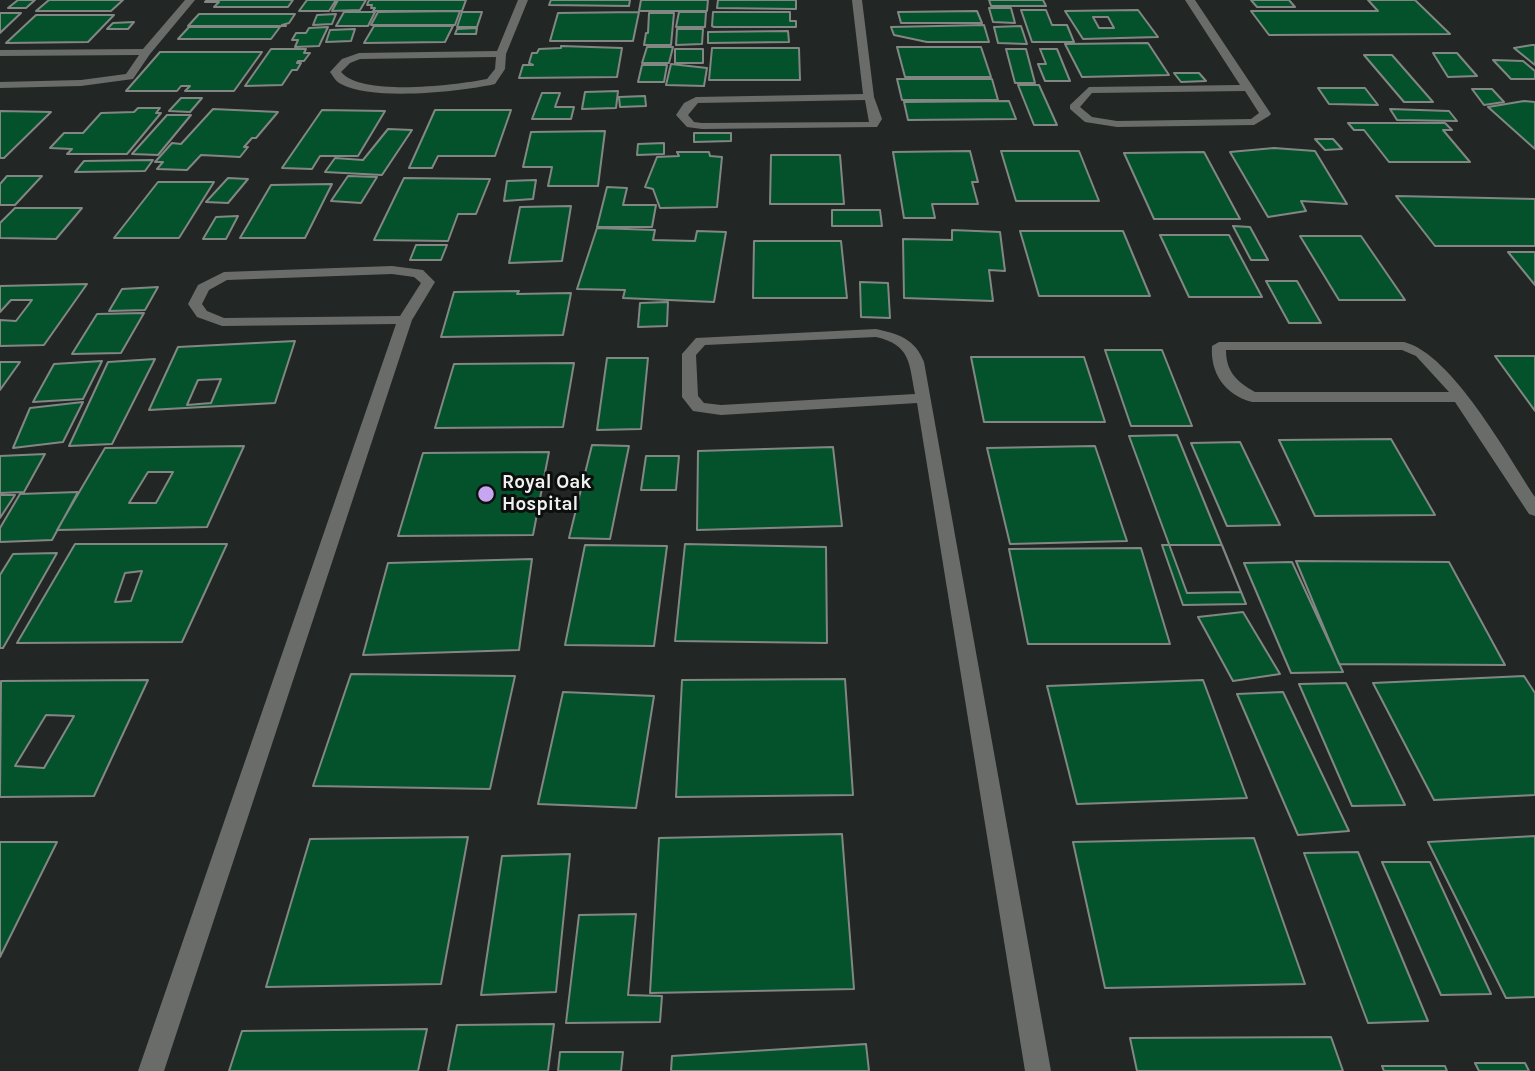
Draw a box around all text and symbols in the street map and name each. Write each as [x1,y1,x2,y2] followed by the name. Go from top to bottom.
[502,472,592,516] place label: Royal Oak Hospital
[476,484,496,504] marker: Royal Oak Hospital

